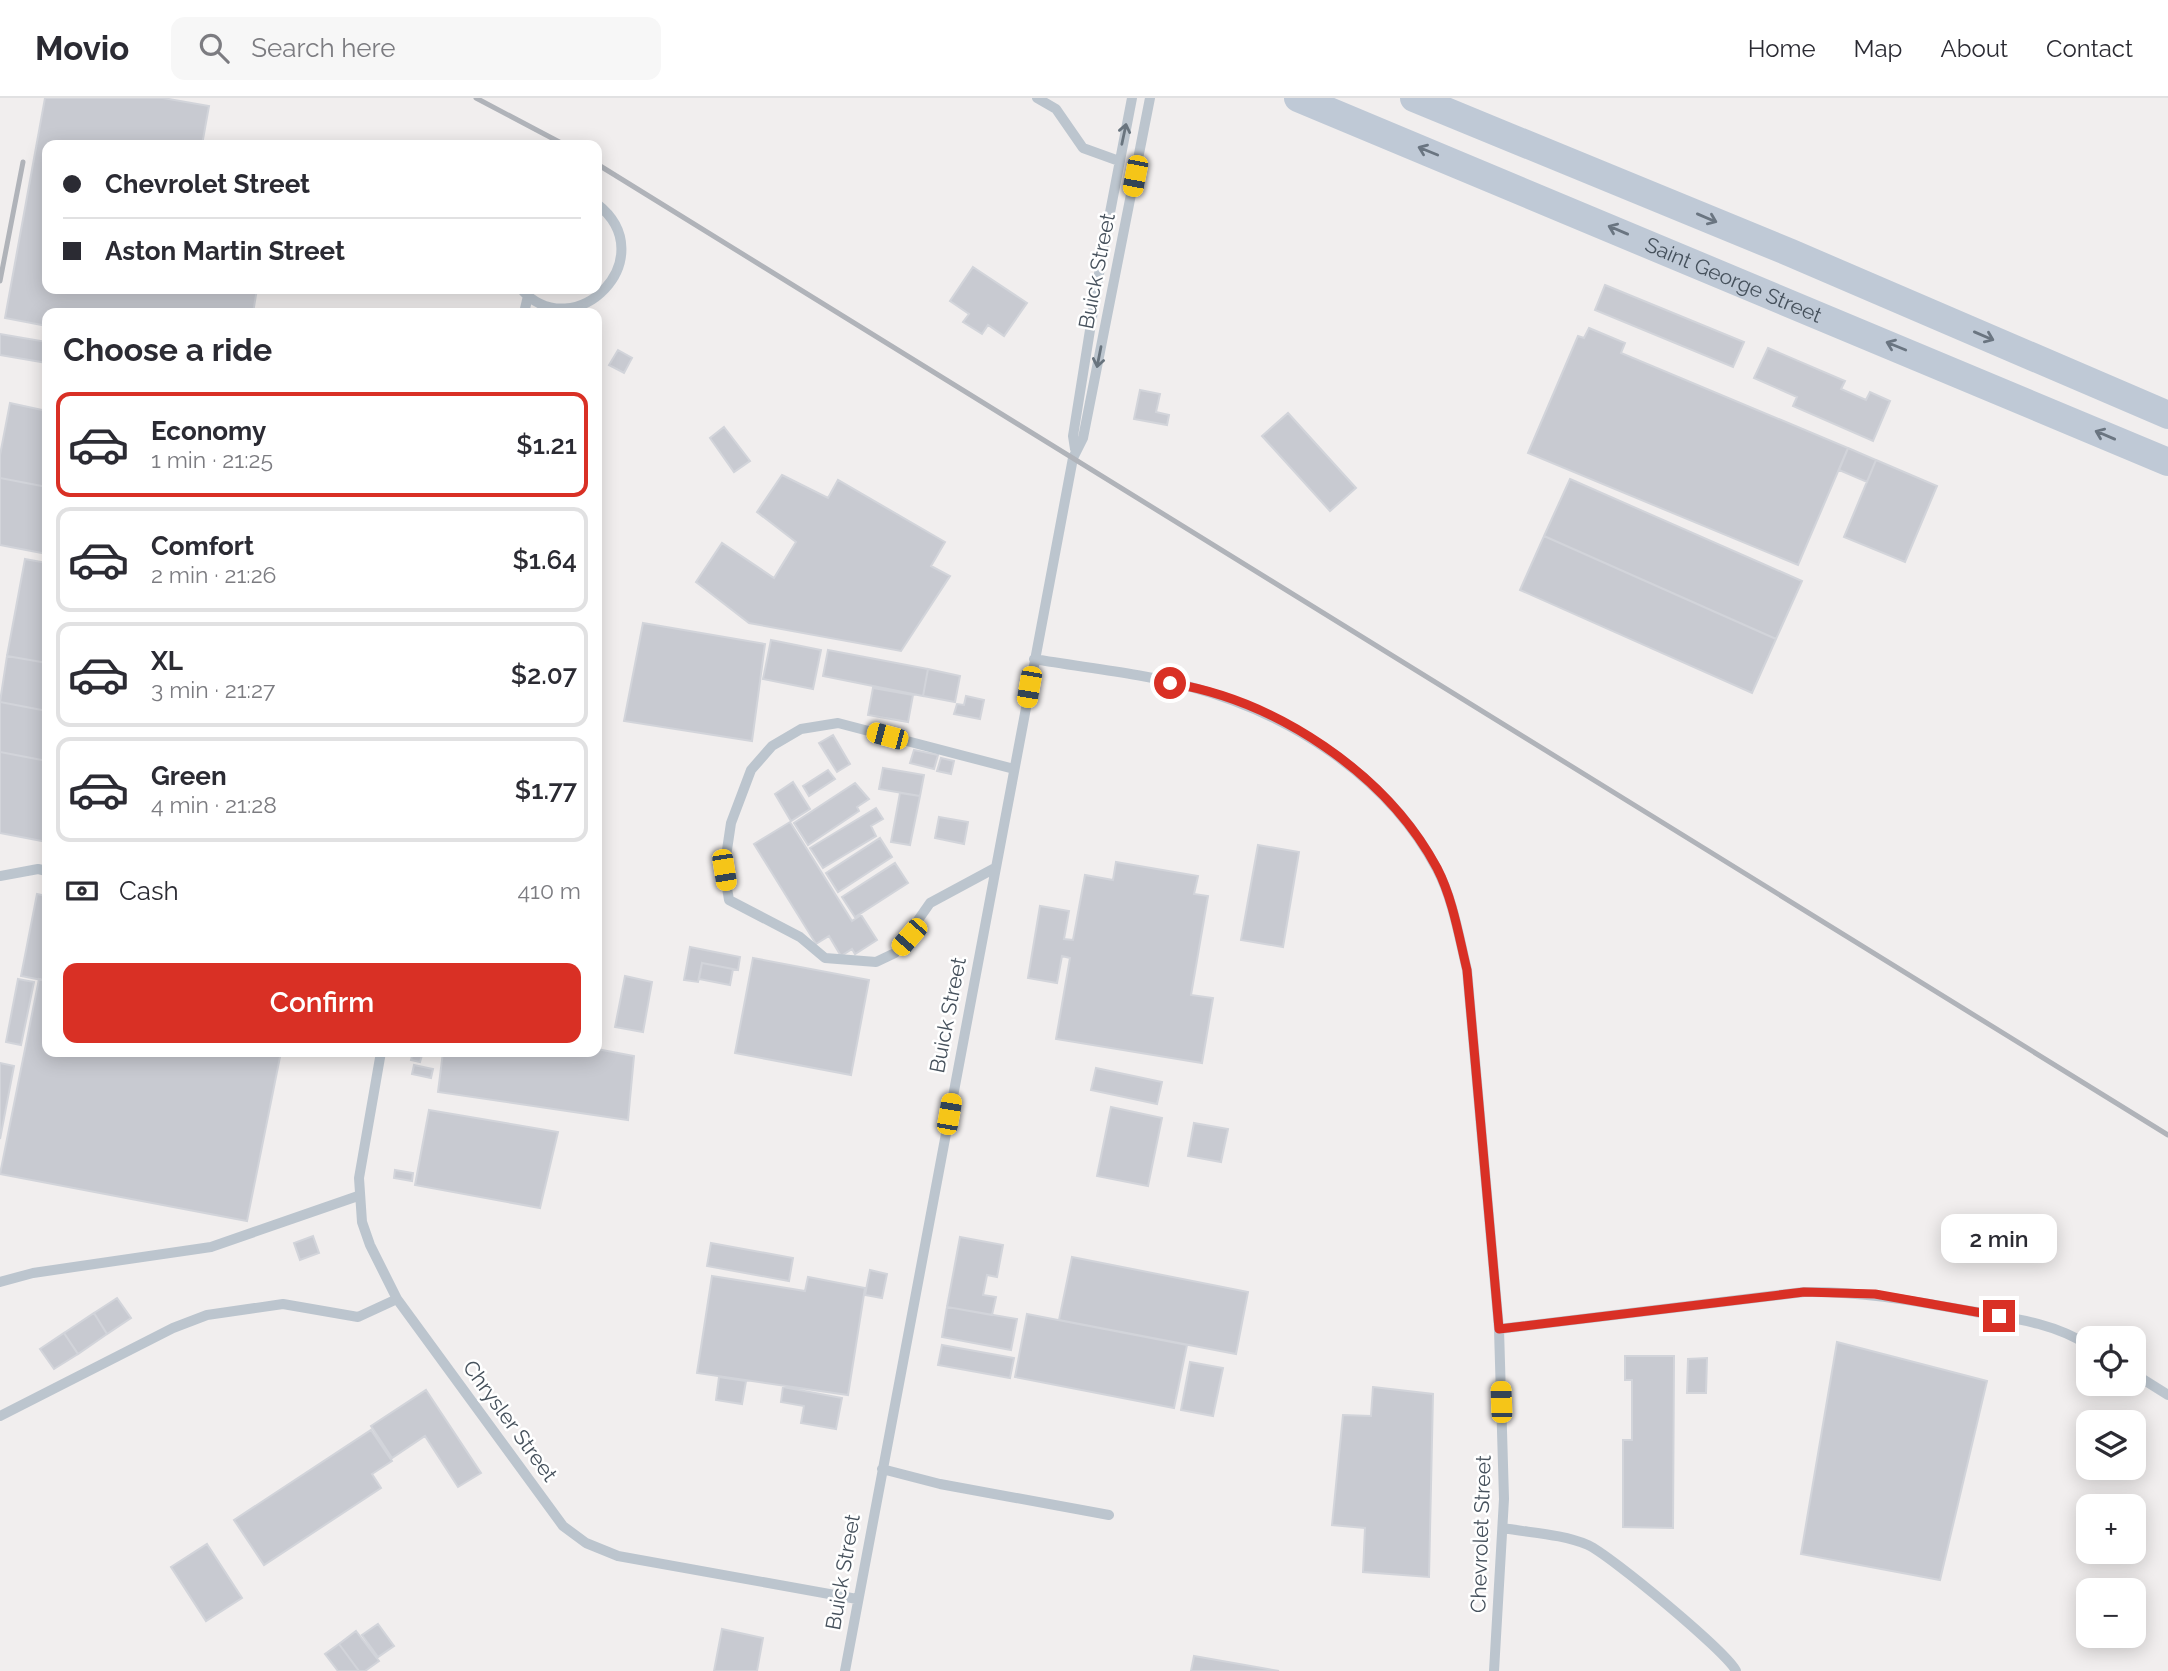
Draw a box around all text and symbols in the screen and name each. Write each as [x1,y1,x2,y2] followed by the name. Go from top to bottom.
[171,17,661,80] search box
[35,29,129,68] text: Movio
[195,29,233,67] icon: search
[251,33,396,63] text: Search here
[1748,34,1816,63] text: Home
[1854,34,1902,63] text: Map
[1940,34,2008,63] text: About
[2046,34,2133,63] text: Contact
[1118,123,1132,146] one-way arrow
[1418,143,1439,156] one-way arrow
[1121,153,1150,199] car
[105,169,310,199] text: Chevrolet Street
[1073,211,1120,331] street label: Buick Street
[1696,212,1718,225] one-way arrow
[1608,223,1629,236] one-way arrow
[1642,232,1826,328] street label: Saint George Street
[105,236,345,266] text: Aston Martin Street
[1973,330,1994,343] one-way arrow
[63,331,272,368] text: Choose a ride
[1885,339,1907,352] one-way arrow
[1092,345,1106,368] one-way arrow
[67,413,130,476] icon: car
[151,416,266,446] text: Economy
[2095,428,2116,441] one-way arrow
[516,430,577,460] text: $1.21
[151,446,273,473] text: 1 min · 21:25
[67,528,130,591] icon: car
[151,531,254,561] text: Comfort
[512,545,577,575] text: $1.64
[151,561,277,588] text: 2 min · 21:26
[67,643,130,706] icon: car
[151,646,183,676] text: XL
[511,660,577,690] text: $2.07
[1016,664,1043,710] car
[1154,667,1186,699] route start
[151,676,275,703] text: 3 min · 21:27
[864,720,911,752] car
[67,758,130,821] icon: car
[151,761,227,791] text: Green
[515,775,577,805] text: $1.77
[151,791,277,818] text: 4 min · 21:28
[711,848,738,892] car
[63,872,101,910] icon: cash
[119,876,179,906] text: Cash
[518,877,581,904] text: 410 m
[888,914,931,960] car
[924,955,971,1075] street label: Buick Street
[63,963,581,1043] button: Confirm
[936,1091,963,1137] car
[1941,1214,2057,1264] callout: 2 min
[1970,1225,2028,1252] text: 2 min
[1983,1300,2015,1332] route end
[2076,1326,2146,1648] map controls
[2076,1326,2146,1396] button: locate
[458,1355,563,1486] street label: Chrysler Street
[1490,1381,1513,1423] car
[2076,1410,2146,1480] button: layers
[1465,1455,1496,1613] street label: Chevrolet Street
[2076,1494,2146,1564] button: +
[820,1512,865,1632] street label: Buick Street
[2076,1578,2146,1648] button: −

